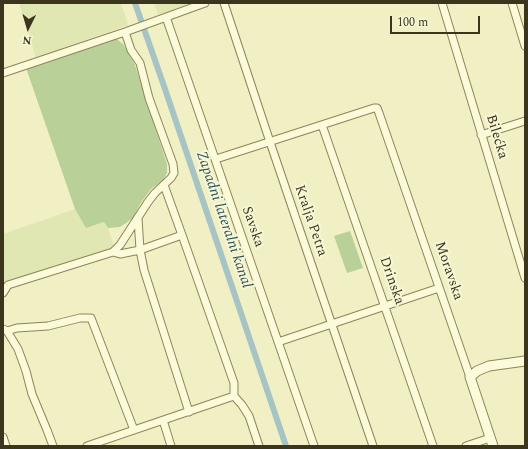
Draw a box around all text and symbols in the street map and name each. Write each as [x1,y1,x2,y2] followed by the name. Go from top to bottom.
[8,8,48,48] north arrow
[392,8,482,34] scale bar
[397,13,428,32] text: 100 m
[22,32,32,49] text: N
[481,113,511,161] street label: Bilećka
[191,149,255,291] water label: Zapadni lateralni kanal
[290,183,330,259] street label: Kralja Petra
[237,205,267,249] street label: Savska
[430,240,466,302] street label: Moravska
[375,255,407,307] street label: Drinska

